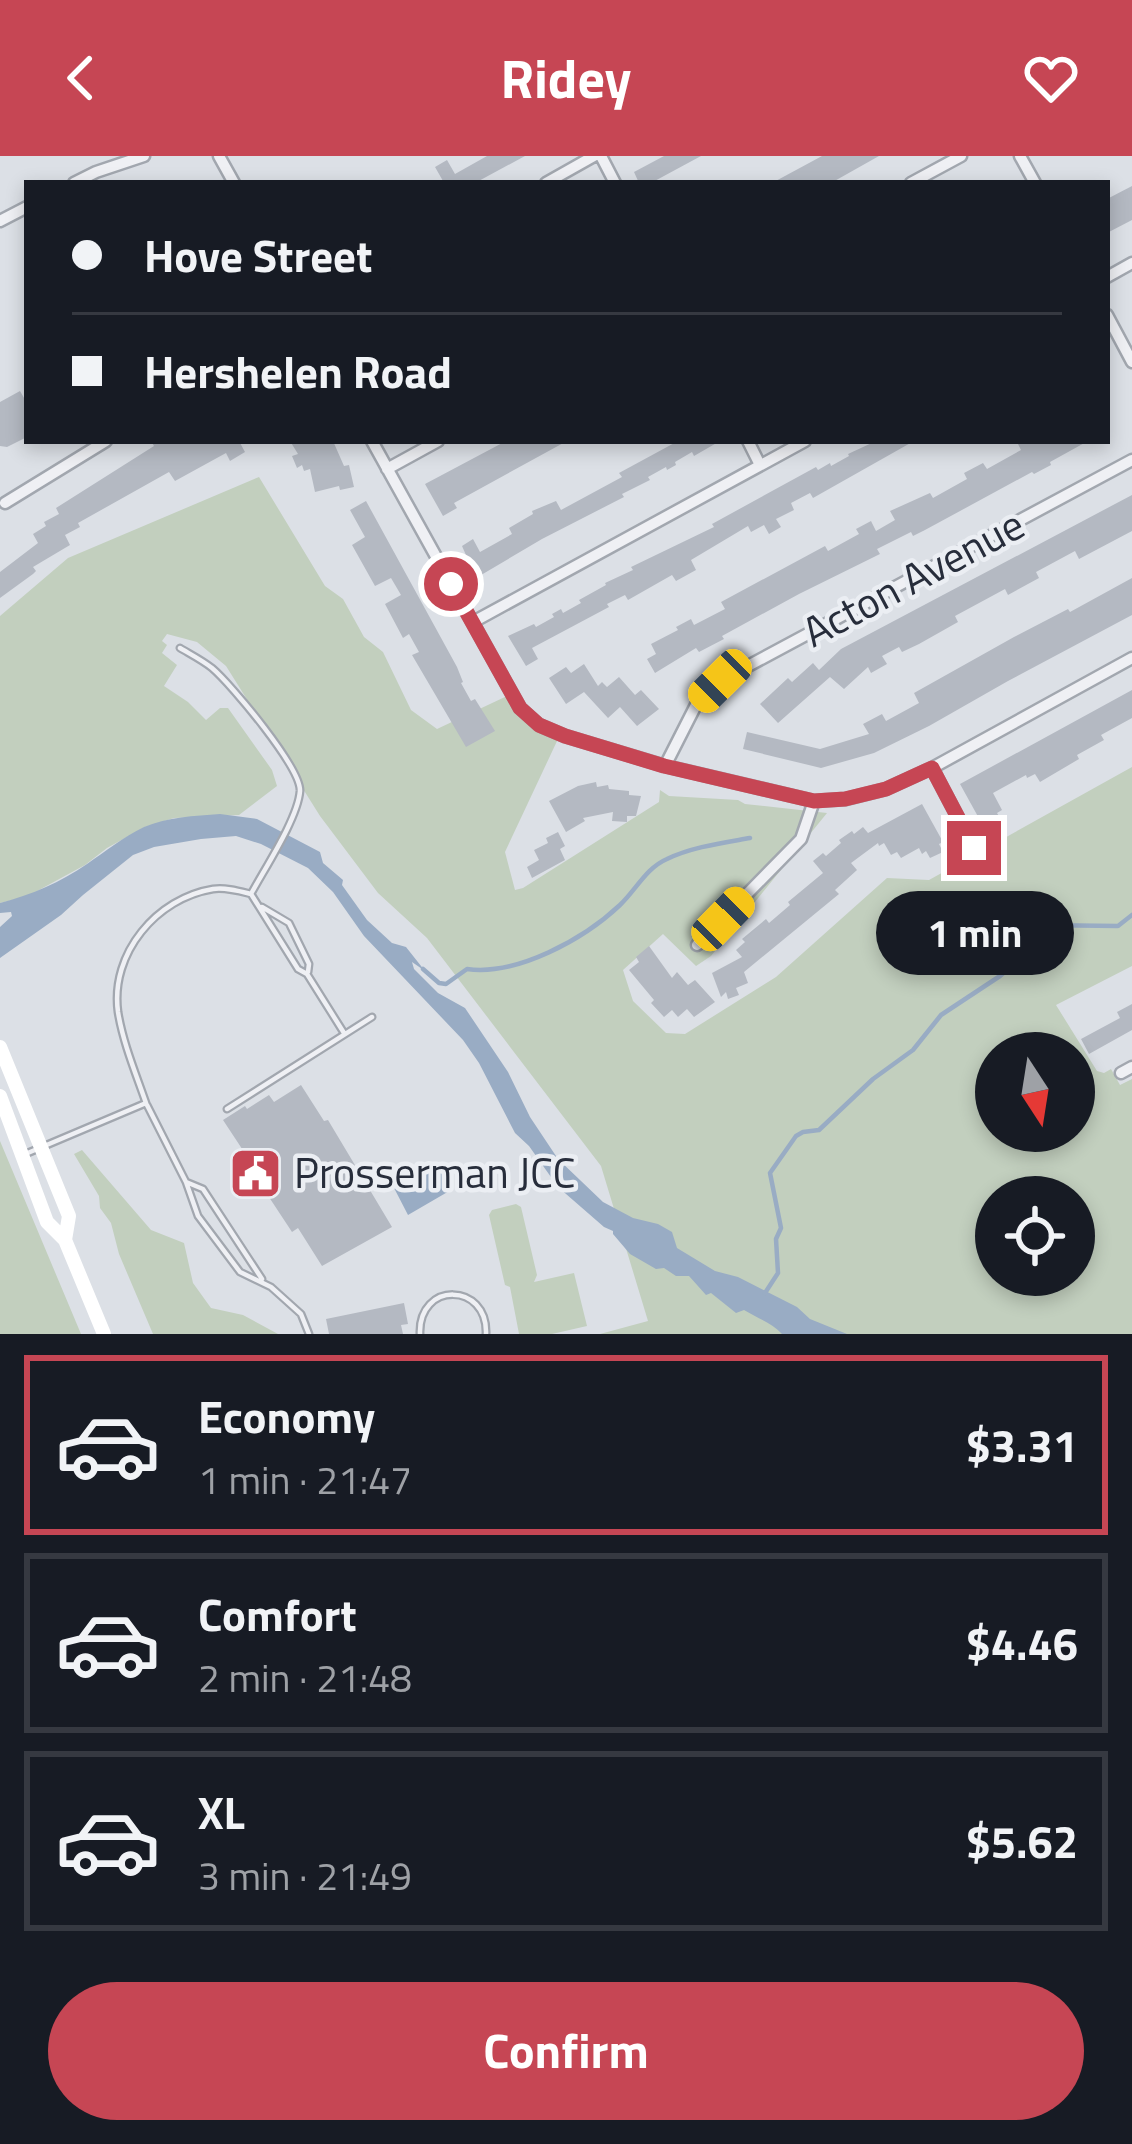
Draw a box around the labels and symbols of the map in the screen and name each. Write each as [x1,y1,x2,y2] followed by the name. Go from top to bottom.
[790,492,1035,662] street label: Acton Avenue
[424,557,478,611] route start
[682,643,758,719] car
[947,821,1001,875] route end
[685,881,761,957] car
[875,890,1073,974] callout: 1 min
[975,1032,1095,1152] north arrow
[294,1140,575,1204] place label: Prosserman JCC
[227,1145,283,1201] public building icon: Prosserman JCC

